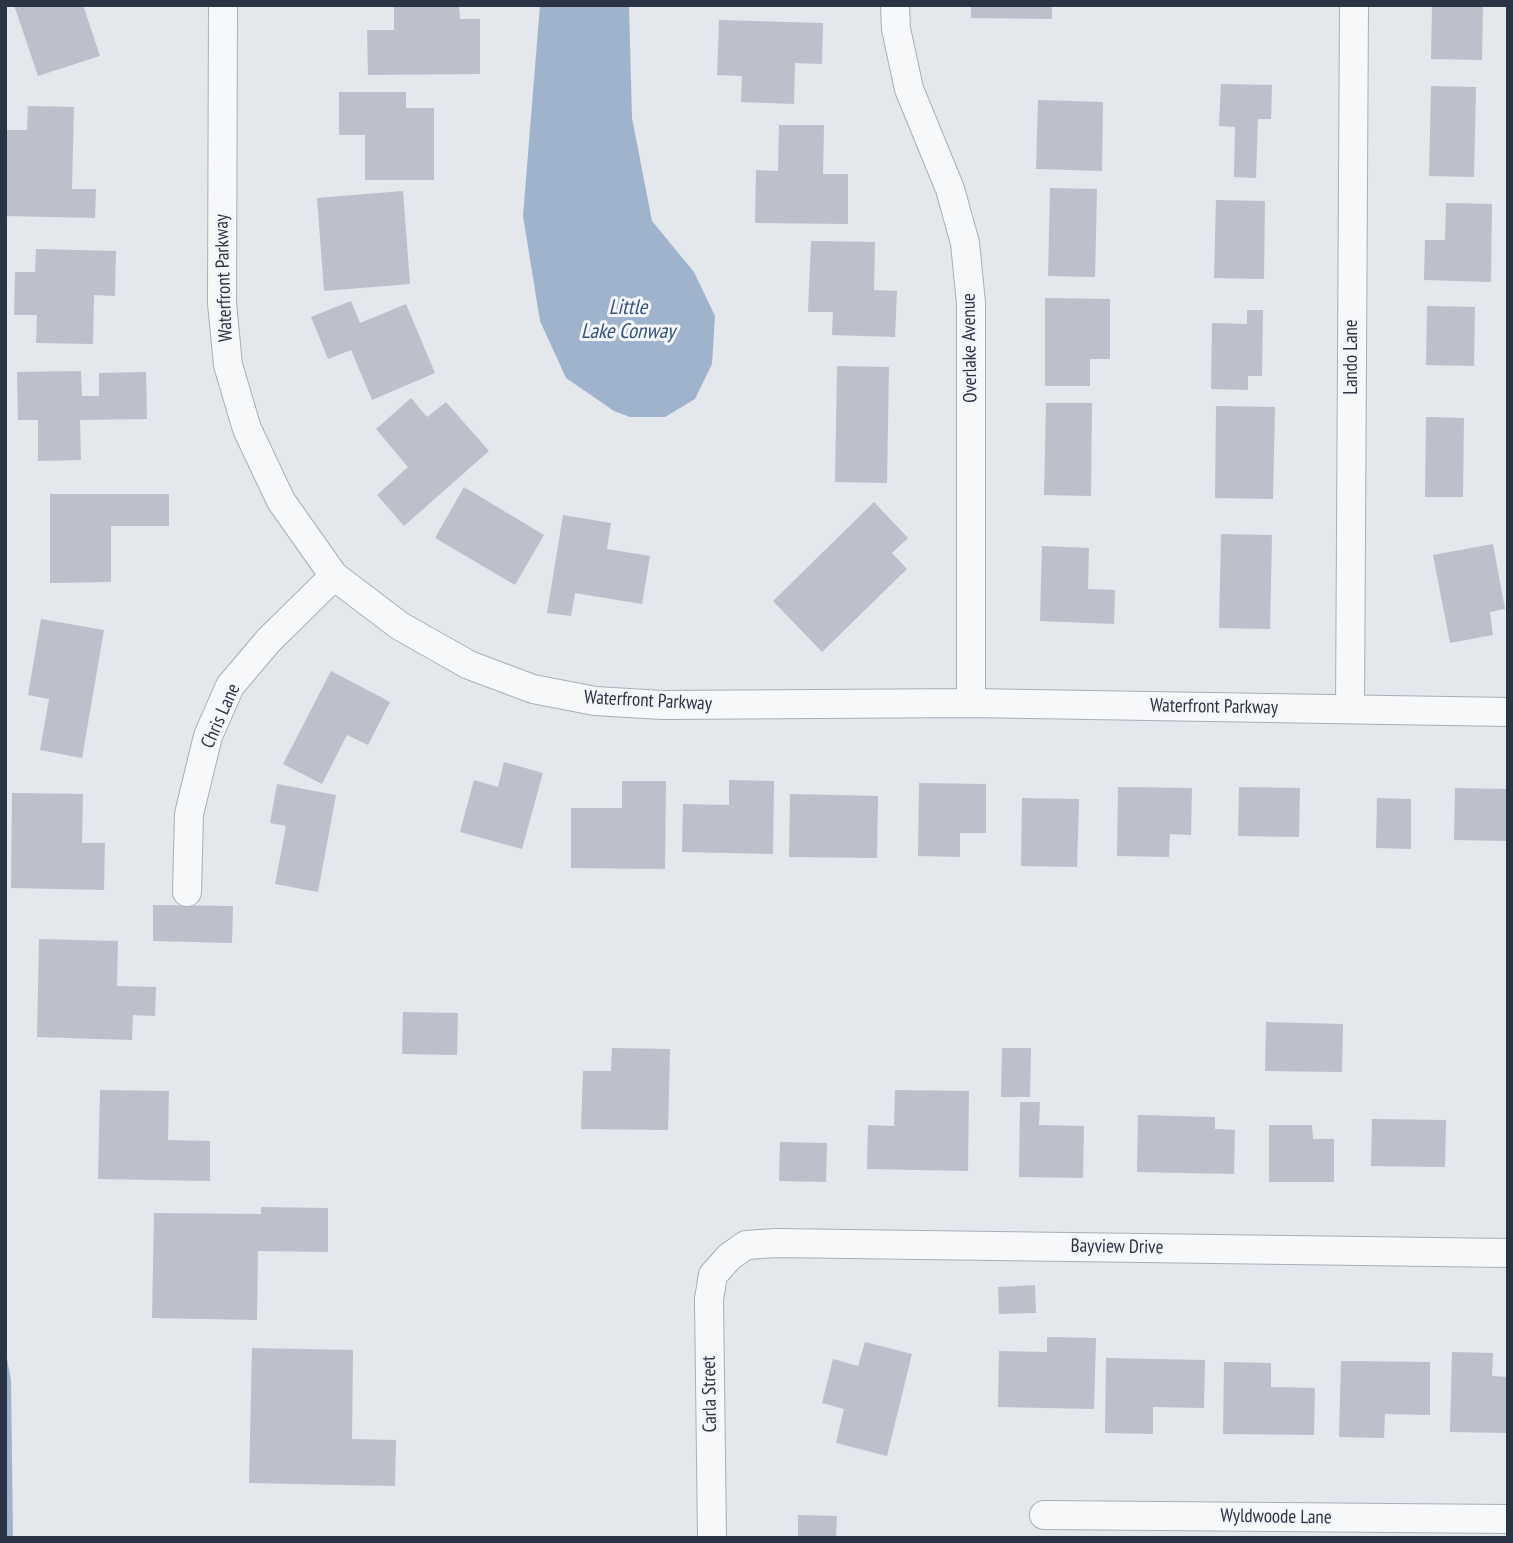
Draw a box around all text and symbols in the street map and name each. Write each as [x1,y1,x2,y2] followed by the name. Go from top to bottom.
[210,214,238,342] street label: Waterfront Parkway
[958,293,982,403] street label: Overlake Avenue
[581,295,675,345] water label: Little Lake Conway
[1341,319,1363,395] street label: Lando Lane
[197,680,245,752] street label: Chris Lane
[584,686,712,716] street label: Waterfront Parkway
[1150,694,1278,720] street label: Waterfront Parkway
[1070,1235,1164,1259] street label: Bayview Drive
[698,1355,722,1433] street label: Carla Street
[1220,1505,1332,1529] street label: Wyldwoode Lane

